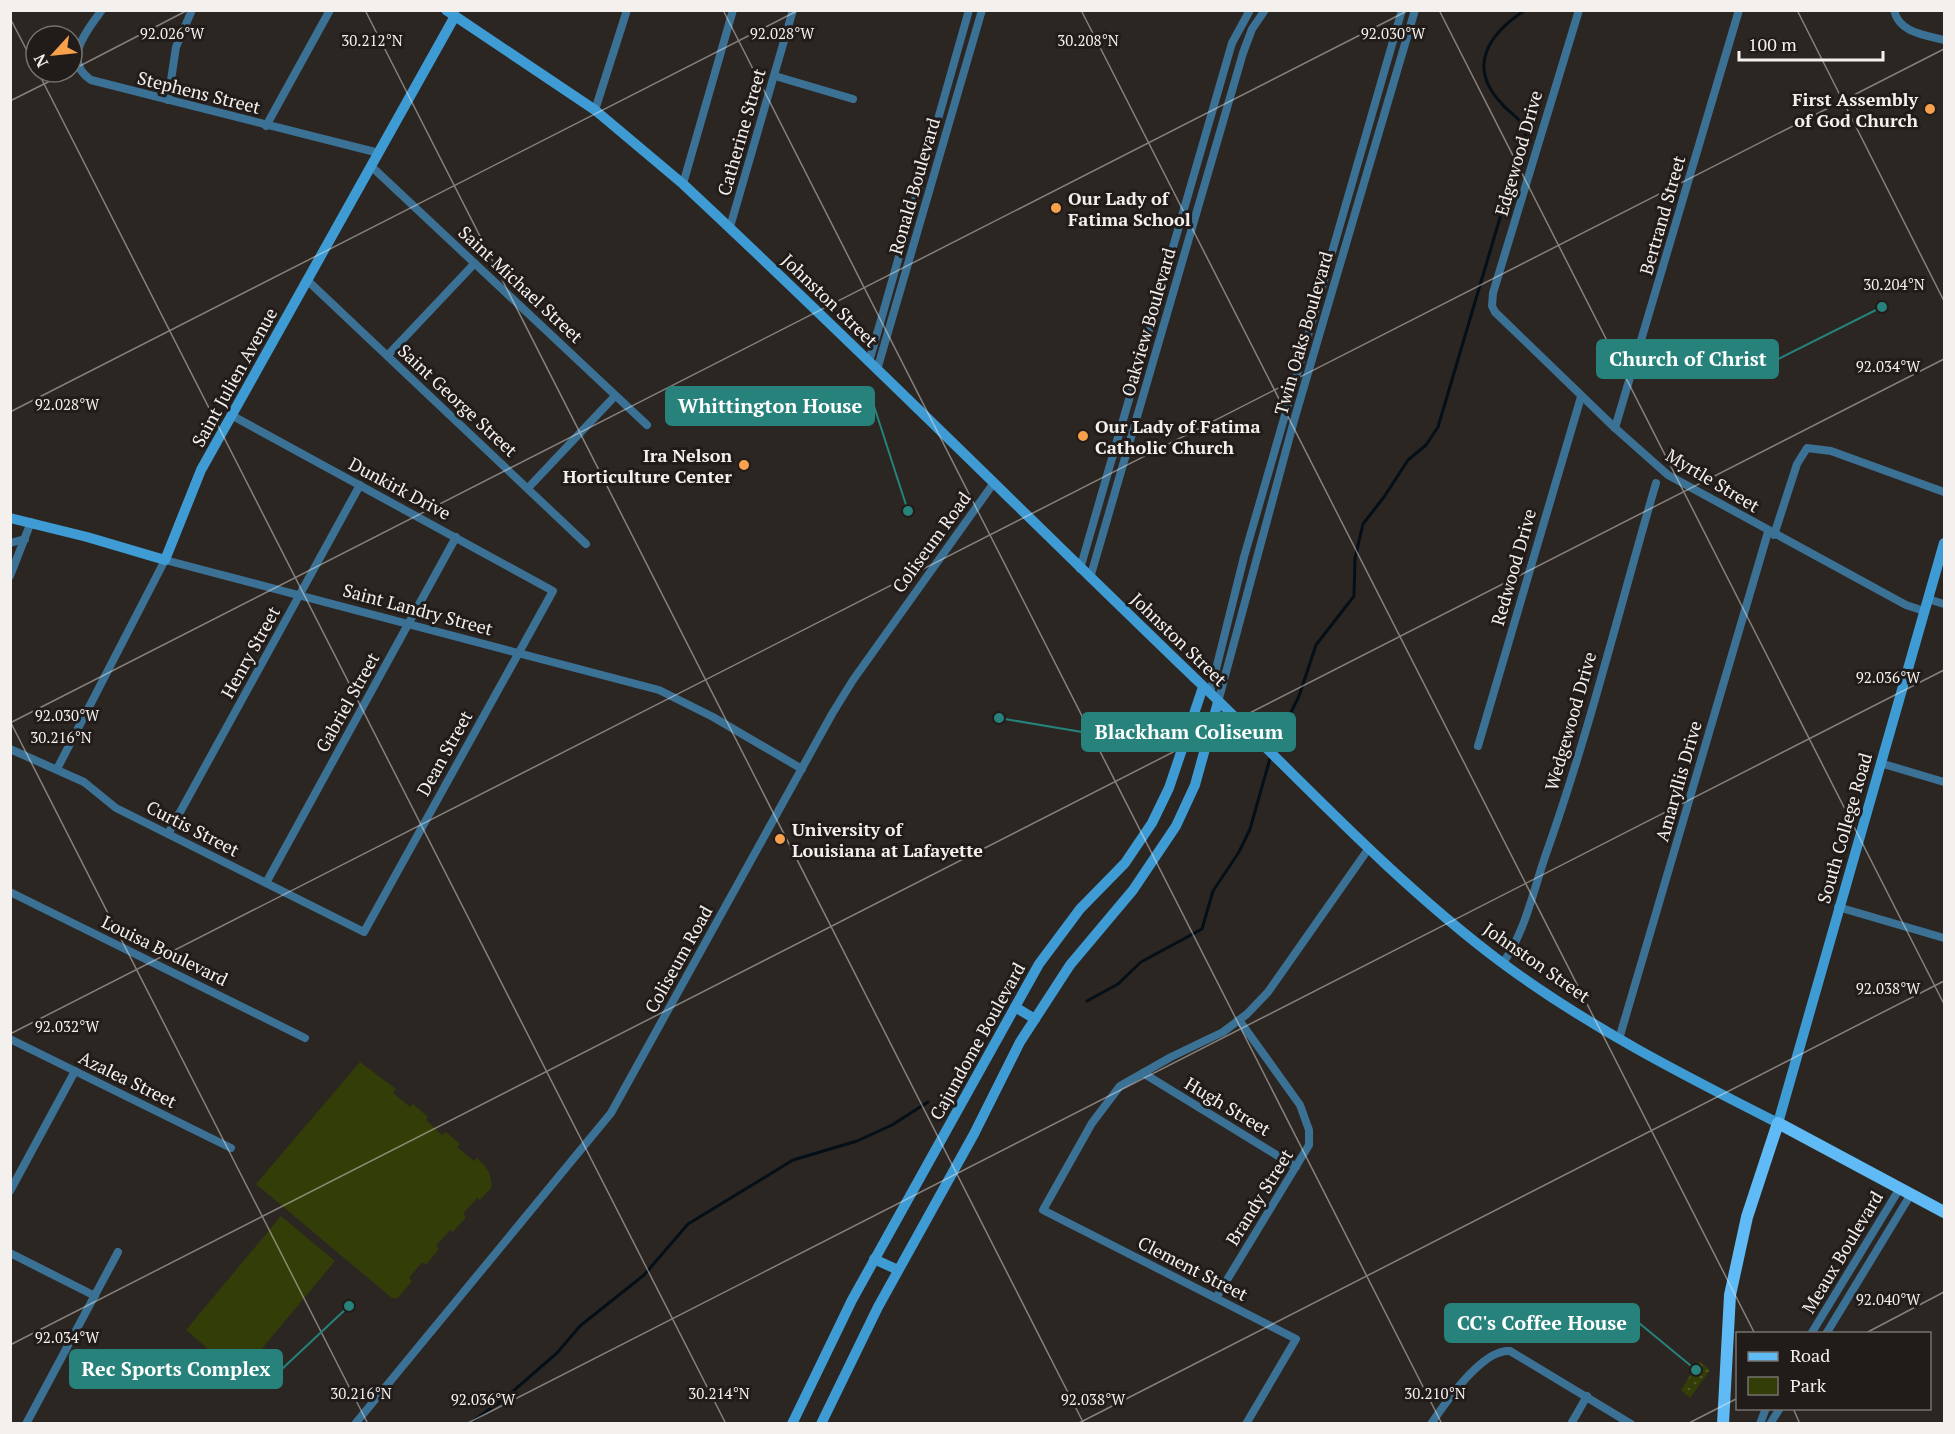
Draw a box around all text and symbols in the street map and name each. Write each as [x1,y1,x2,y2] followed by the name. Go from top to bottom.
[140,23,205,43] text: 92.026°W
[750,23,815,43] text: 92.028°W
[1361,23,1426,43] text: 92.030°W
[24,24,84,84] north arrow
[1739,24,1883,62] scale bar
[341,30,403,50] text: 30.212°N
[1057,30,1119,50] text: 30.208°N
[1748,32,1797,56] text: 100 m
[28,50,53,71] text: N
[135,65,263,119] street label: Stephens Street
[711,65,771,198] street label: Catherine Street
[1792,87,1918,132] place label: First Assembly of God Church
[1489,88,1547,218] street label: Edgewood Drive
[1923,102,1937,116] marker: First Assembly of God Church
[883,115,945,257] street label: Ronald Boulevard
[1634,152,1691,277] street label: Bertrand Street
[1068,186,1191,231] place label: Our Lady of Fatima School
[1049,201,1063,215] marker: Our Lady of Fatima School
[454,220,589,348] street label: Saint Michael Street
[1115,245,1181,399] street label: Oakview Boulevard
[777,248,883,352] street label: Johnston Street
[1268,248,1338,418] street label: Twin Oaks Boulevard
[1863,274,1925,294] text: 30.204°N
[186,303,282,451] street label: Saint Julien Avenue
[393,338,523,462] street label: Saint George Street
[1597,340,1778,378] callout: Church of Christ
[1609,345,1767,372] text: Church of Christ
[1856,356,1921,376] text: 92.034°W
[666,387,874,425] callout: Whittington House
[678,392,862,419] text: Whittington House
[35,394,100,414] text: 92.028°W
[1095,414,1261,459] place label: Our Lady of Fatima Catholic Church
[1076,429,1090,443] marker: Our Lady of Fatima Catholic Church
[563,443,732,488] place label: Ira Nelson Horticulture Center
[1662,443,1765,518] street label: Myrtle Street
[345,451,455,525] street label: Dunkirk Drive
[737,458,751,472] marker: Ira Nelson Horticulture Center
[886,487,976,597] street label: Coliseum Road
[1485,506,1541,628] street label: Redwood Drive
[340,577,496,641] street label: Saint Landry Street
[1126,587,1232,691] street label: Johnston Street
[215,601,285,702] street label: Henry Street
[310,648,384,756] street label: Gabriel Street
[1539,649,1601,793] street label: Wedgewood Drive
[1856,667,1921,687] text: 92.036°W
[35,705,100,725] text: 92.030°W
[411,706,477,800] street label: Dean Street
[1082,713,1295,751] callout: Blackham Coliseum
[1095,718,1284,745] text: Blackham Coliseum
[1649,718,1707,844] street label: Amaryllis Drive
[30,727,92,747] text: 30.216°N
[1811,750,1877,906] street label: South College Road
[143,794,244,862] street label: Curtis Street
[792,817,983,862] place label: University of Louisiana at Lafayette
[773,832,787,846] marker: University of Louisiana at Lafayette
[639,901,717,1017] street label: Coliseum Road
[98,909,232,991] street label: Louisa Boulevard
[1479,916,1595,1008] street label: Johnston Street
[924,958,1030,1124] street label: Cajundome Boulevard
[1856,978,1921,998] text: 92.038°W
[35,1016,100,1036] text: 92.032°W
[75,1045,181,1113] street label: Azalea Street
[1181,1071,1276,1141] street label: Hugh Street
[1220,1144,1298,1250] street label: Brandy Street
[1796,1186,1888,1318] street label: Meaux Boulevard
[1134,1230,1252,1306] street label: Clement Street
[1856,1289,1921,1309] text: 92.040°W
[1445,1304,1639,1342] callout: CC's Coffee House
[1457,1309,1627,1336] text: CC's Coffee House
[35,1327,100,1347] text: 92.034°W
[1736,1332,1931,1410] legend
[1790,1343,1830,1367] text: Road
[70,1350,282,1388] callout: Rec Sports Complex
[82,1355,270,1382] text: Rec Sports Complex
[1790,1373,1827,1397] text: Park
[330,1383,392,1403] text: 30.216°N
[688,1383,750,1403] text: 30.214°N
[1404,1383,1466,1403] text: 30.210°N
[451,1389,516,1409] text: 92.036°W
[1061,1389,1126,1409] text: 92.038°W

